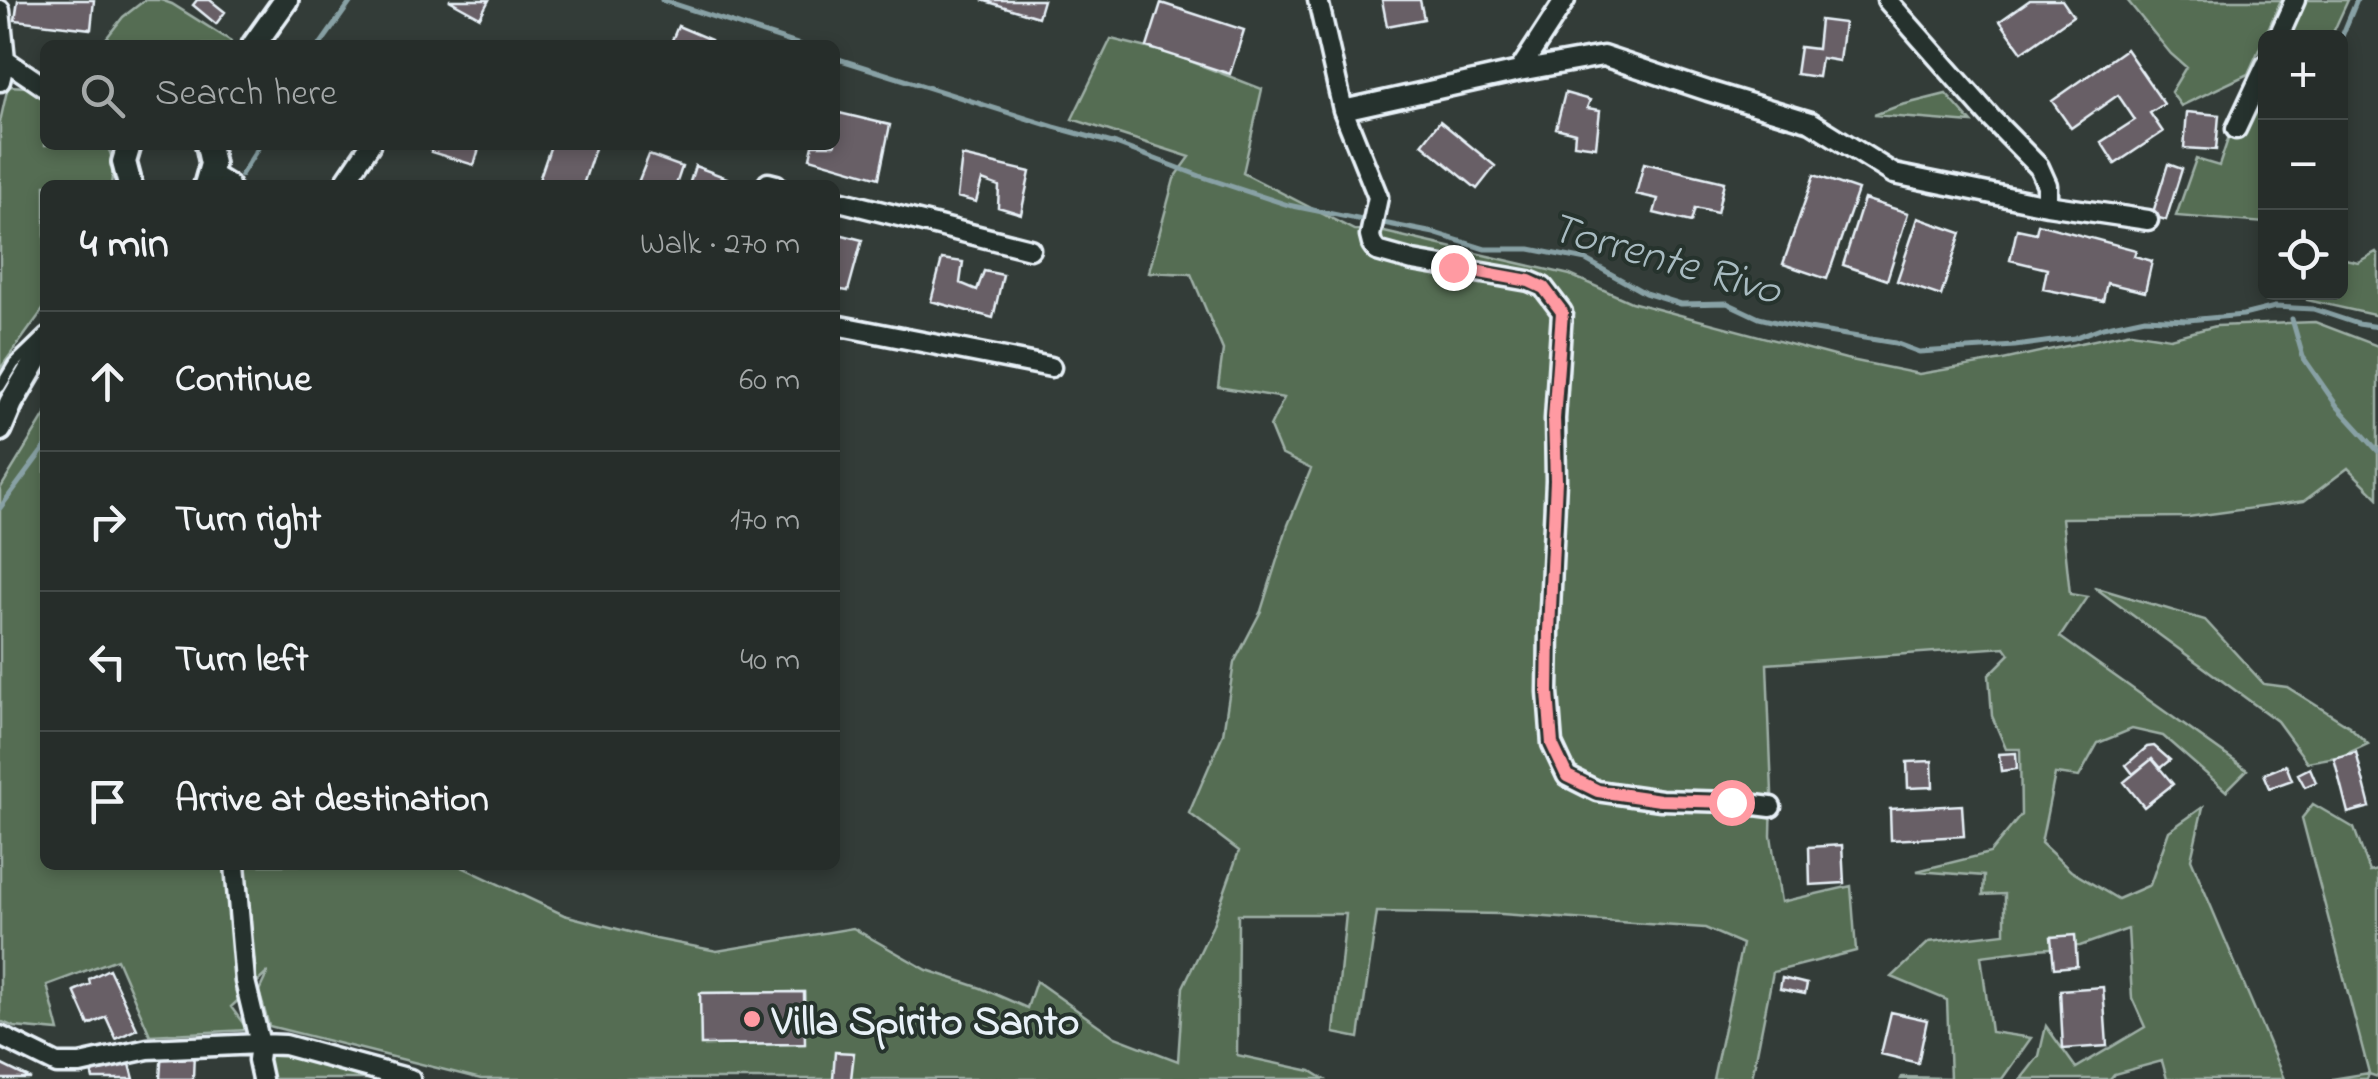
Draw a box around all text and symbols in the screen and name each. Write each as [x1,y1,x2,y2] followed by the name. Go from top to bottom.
[2258,30,2348,300] map controls
[2258,30,2348,120] button: +
[40,40,840,150] search box
[155,67,337,123] text: Search here
[75,68,130,123] icon: search
[2258,120,2348,210] button: −
[1541,196,1790,326] water label: Torrente Rivo
[2258,210,2348,300] button: locate
[80,215,169,276] text: 4 min
[640,222,800,269] text: Walk · 270 m
[1431,245,1477,291] route end
[175,353,311,409] text: Continue
[80,354,135,409] icon: ahead
[739,358,800,405] text: 60 m
[175,493,321,549] text: Turn right
[80,494,135,549] icon: right
[730,498,800,545] text: 170 m
[175,633,308,689] text: Turn left
[80,634,135,689] icon: left
[740,638,800,685] text: 40 m
[175,773,489,829] text: Arrive at destination
[80,774,135,829] icon: arrive
[1709,780,1755,826] route start
[771,993,1079,1054] place label: Villa Spirito Santo
[741,1008,763,1030] marker: Villa Spirito Santo

